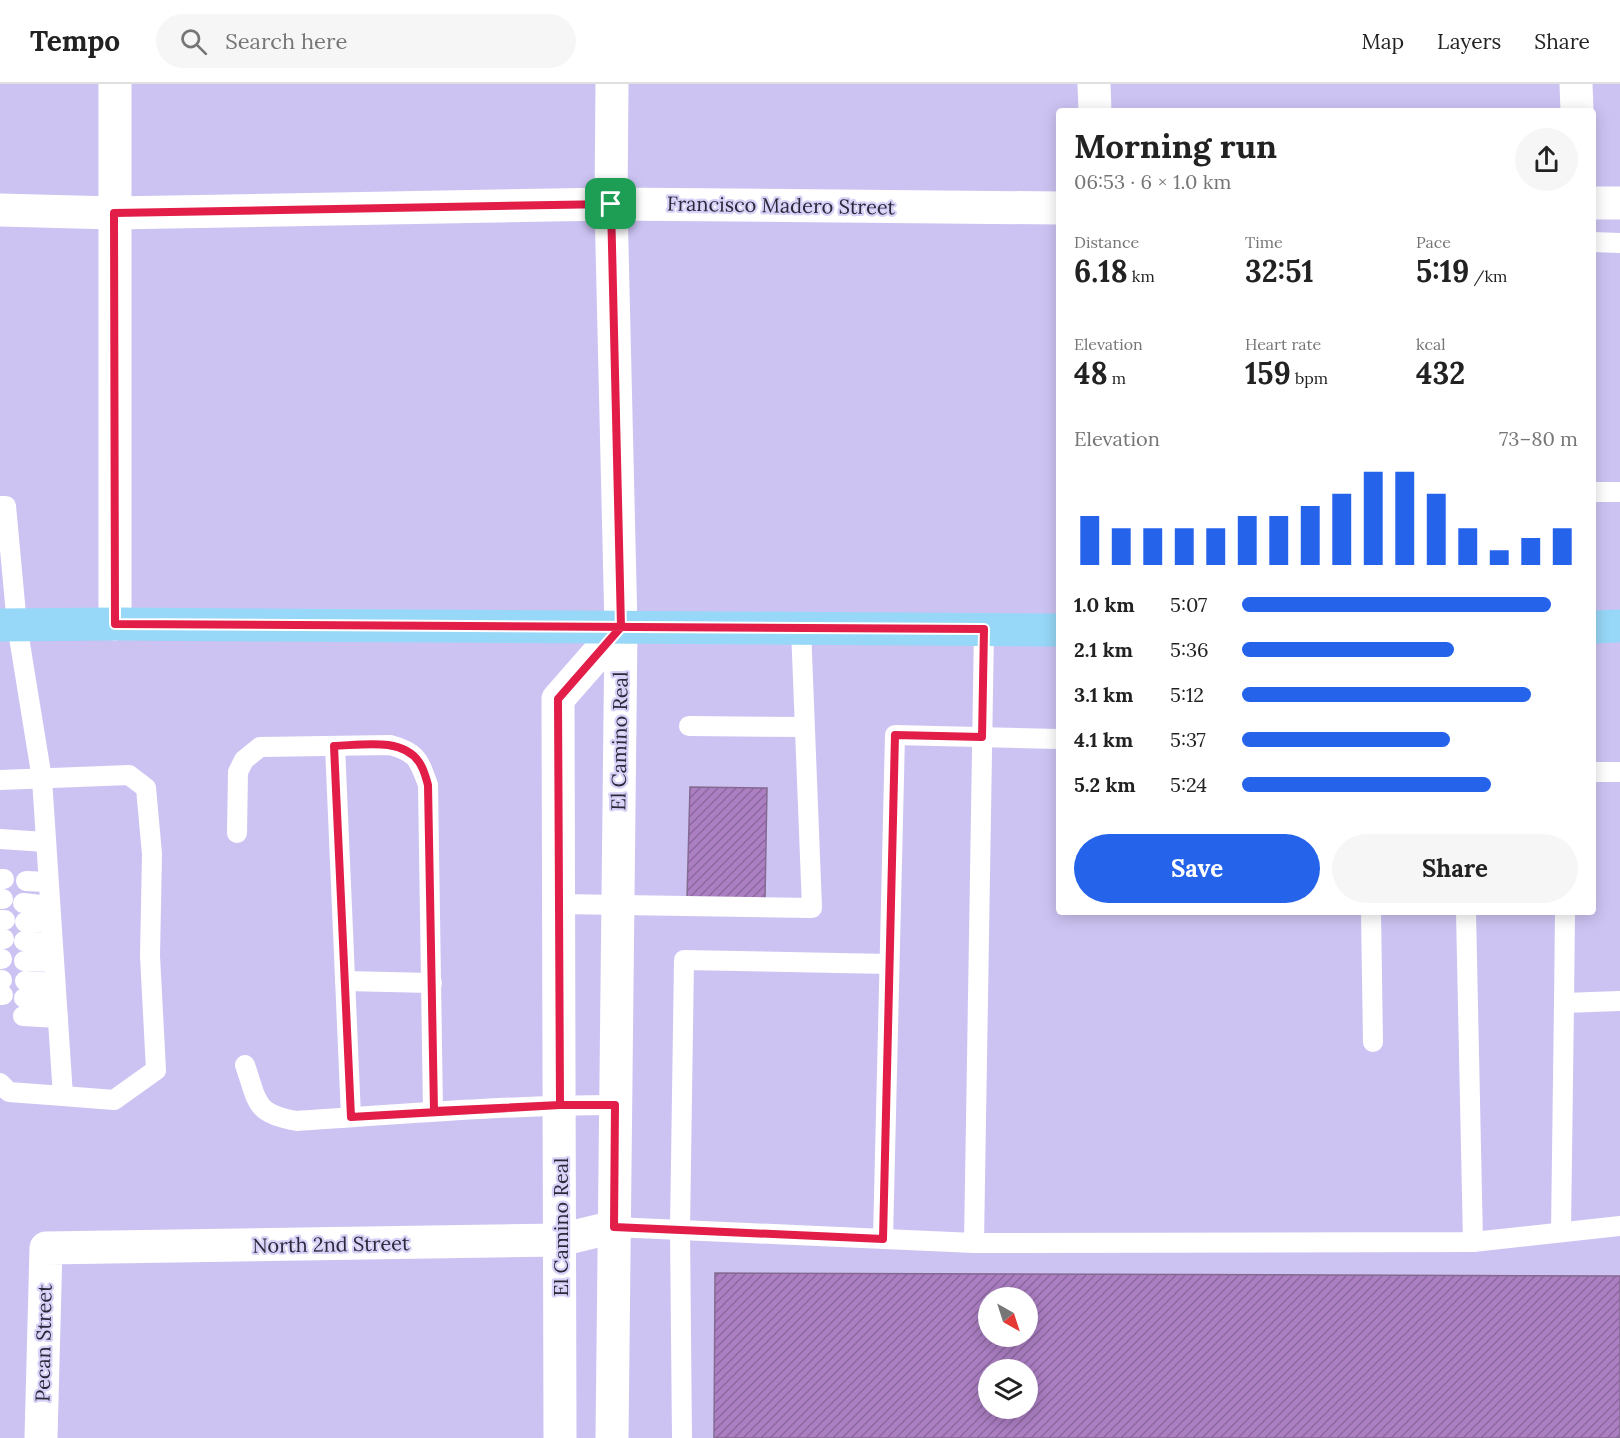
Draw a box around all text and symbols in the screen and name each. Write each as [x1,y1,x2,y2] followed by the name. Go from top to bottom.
[156,14,576,68] search box
[30,23,120,59] text: Tempo
[177,25,210,58] icon: search
[225,27,347,55] text: Search here
[1361,28,1404,55] text: Map
[1437,28,1501,55] text: Layers
[1534,28,1590,55] text: Share
[1074,125,1277,167] text: Morning run
[1515,128,1578,191] button: share
[1074,169,1231,194] text: 06:53 · 6 × 1.0 km
[585,178,636,229] pin
[594,187,627,220] icon: arrive
[667,191,896,219] street label: Francisco Madero Street
[1074,232,1139,252] text: Distance
[1245,232,1283,252] text: Time
[1416,232,1451,252] text: Pace
[1074,252,1128,290] text: 6.18
[1245,252,1314,290] text: 32:51
[1416,252,1469,290] text: 5:19
[1128,266,1155,286] text: km
[1469,266,1507,286] text: /km
[1074,334,1143,354] text: Elevation
[1245,334,1321,354] text: Heart rate
[1416,334,1446,354] text: kcal
[1074,354,1108,392] text: 48
[1245,354,1291,392] text: 159
[1416,354,1465,392] text: 432
[1108,368,1126,388] text: m
[1291,368,1328,388] text: bpm
[1074,426,1160,451] text: Elevation
[1499,426,1578,451] text: 73–80 m
[1074,592,1135,617] text: 1.0 km
[1170,592,1207,617] text: 5:07
[1074,637,1133,662] text: 2.1 km
[1170,637,1209,662] text: 5:36
[605,671,633,811] street label: El Camino Real
[1074,682,1134,707] text: 3.1 km
[1170,682,1204,707] text: 5:12
[1074,727,1133,752] text: 4.1 km
[1170,727,1206,752] text: 5:37
[1074,772,1136,797] text: 5.2 km
[1170,772,1207,797] text: 5:24
[1074,834,1320,903] button: Save
[1332,834,1578,903] button: Share
[548,1157,573,1297] street label: El Camino Real
[252,1230,410,1258] street label: North 2nd Street
[29,1284,57,1402] street label: Pecan Street
[978,1287,1038,1347] north arrow
[978,1287,1038,1419] map controls
[978,1359,1038,1419] button: layers

